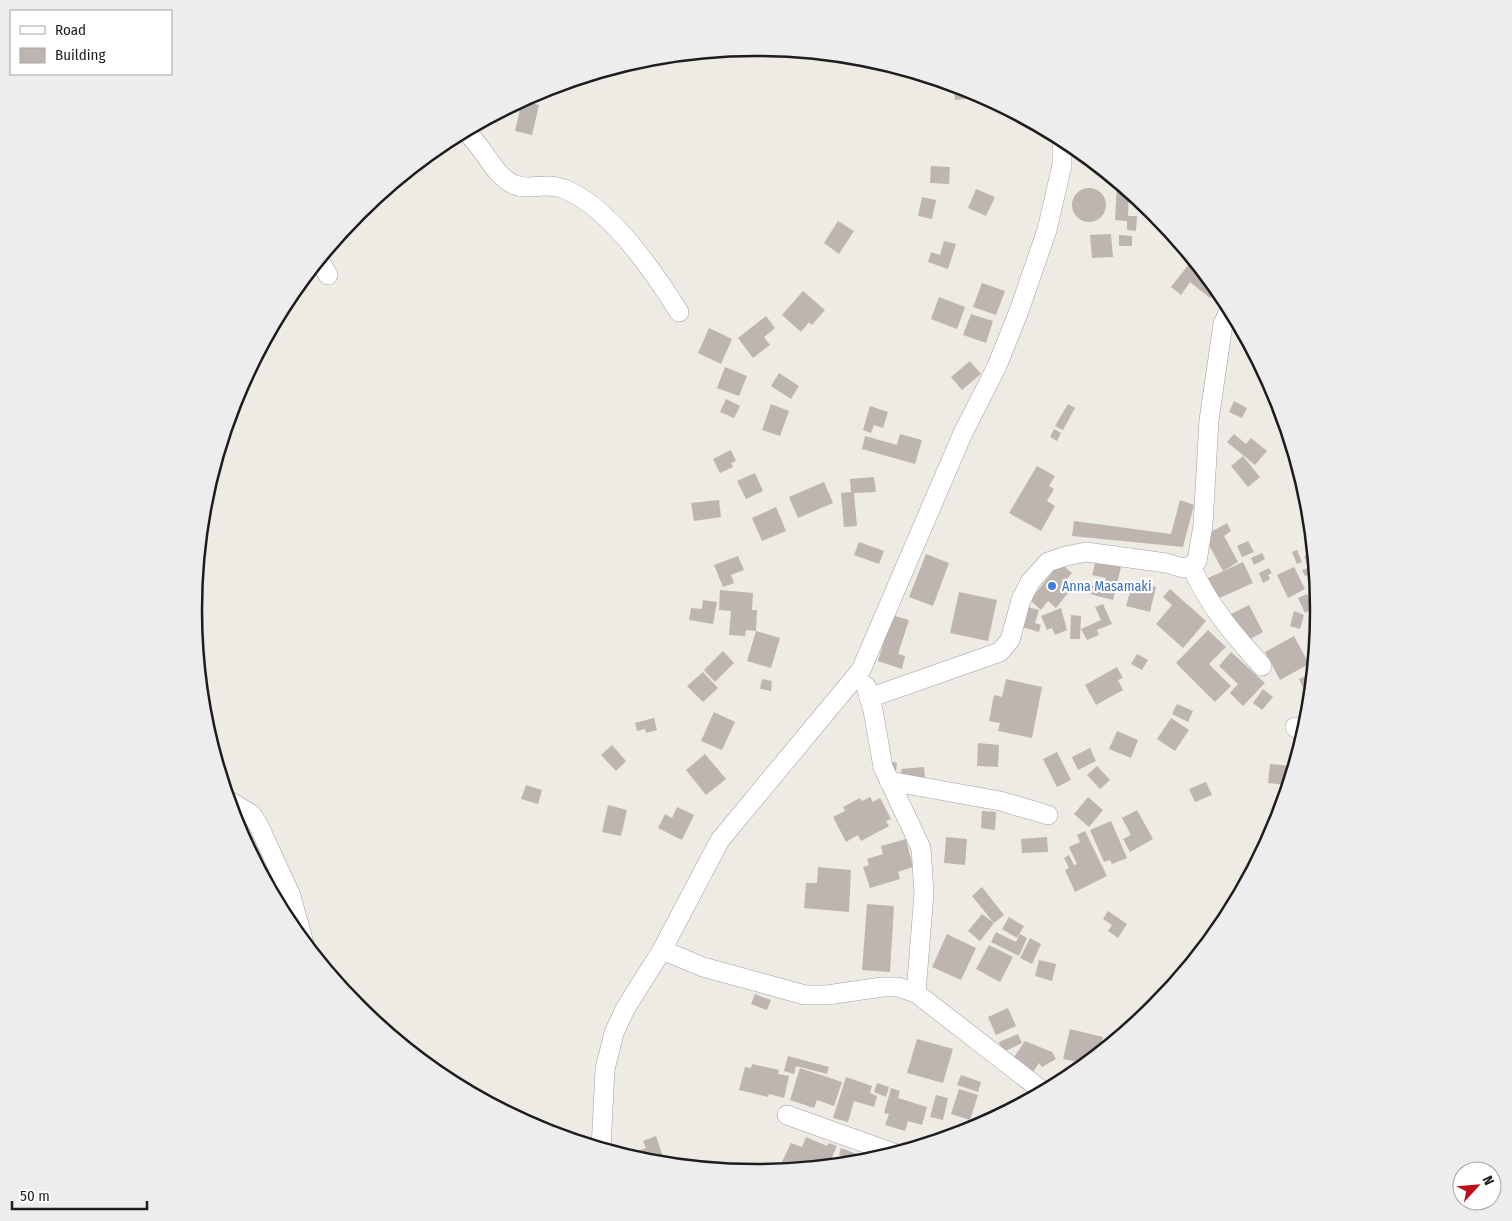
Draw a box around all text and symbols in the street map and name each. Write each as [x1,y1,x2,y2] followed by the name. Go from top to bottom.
[10,10,172,75] legend
[55,21,86,39] text: Road
[55,46,106,64] text: Building
[1062,578,1151,595] place label: Anna Masamaki
[1046,580,1058,592] marker: Anna Masamaki
[1452,1161,1502,1211] north arrow
[1479,1173,1498,1188] text: N
[12,1178,148,1210] scale bar
[20,1187,50,1205] text: 50 m

